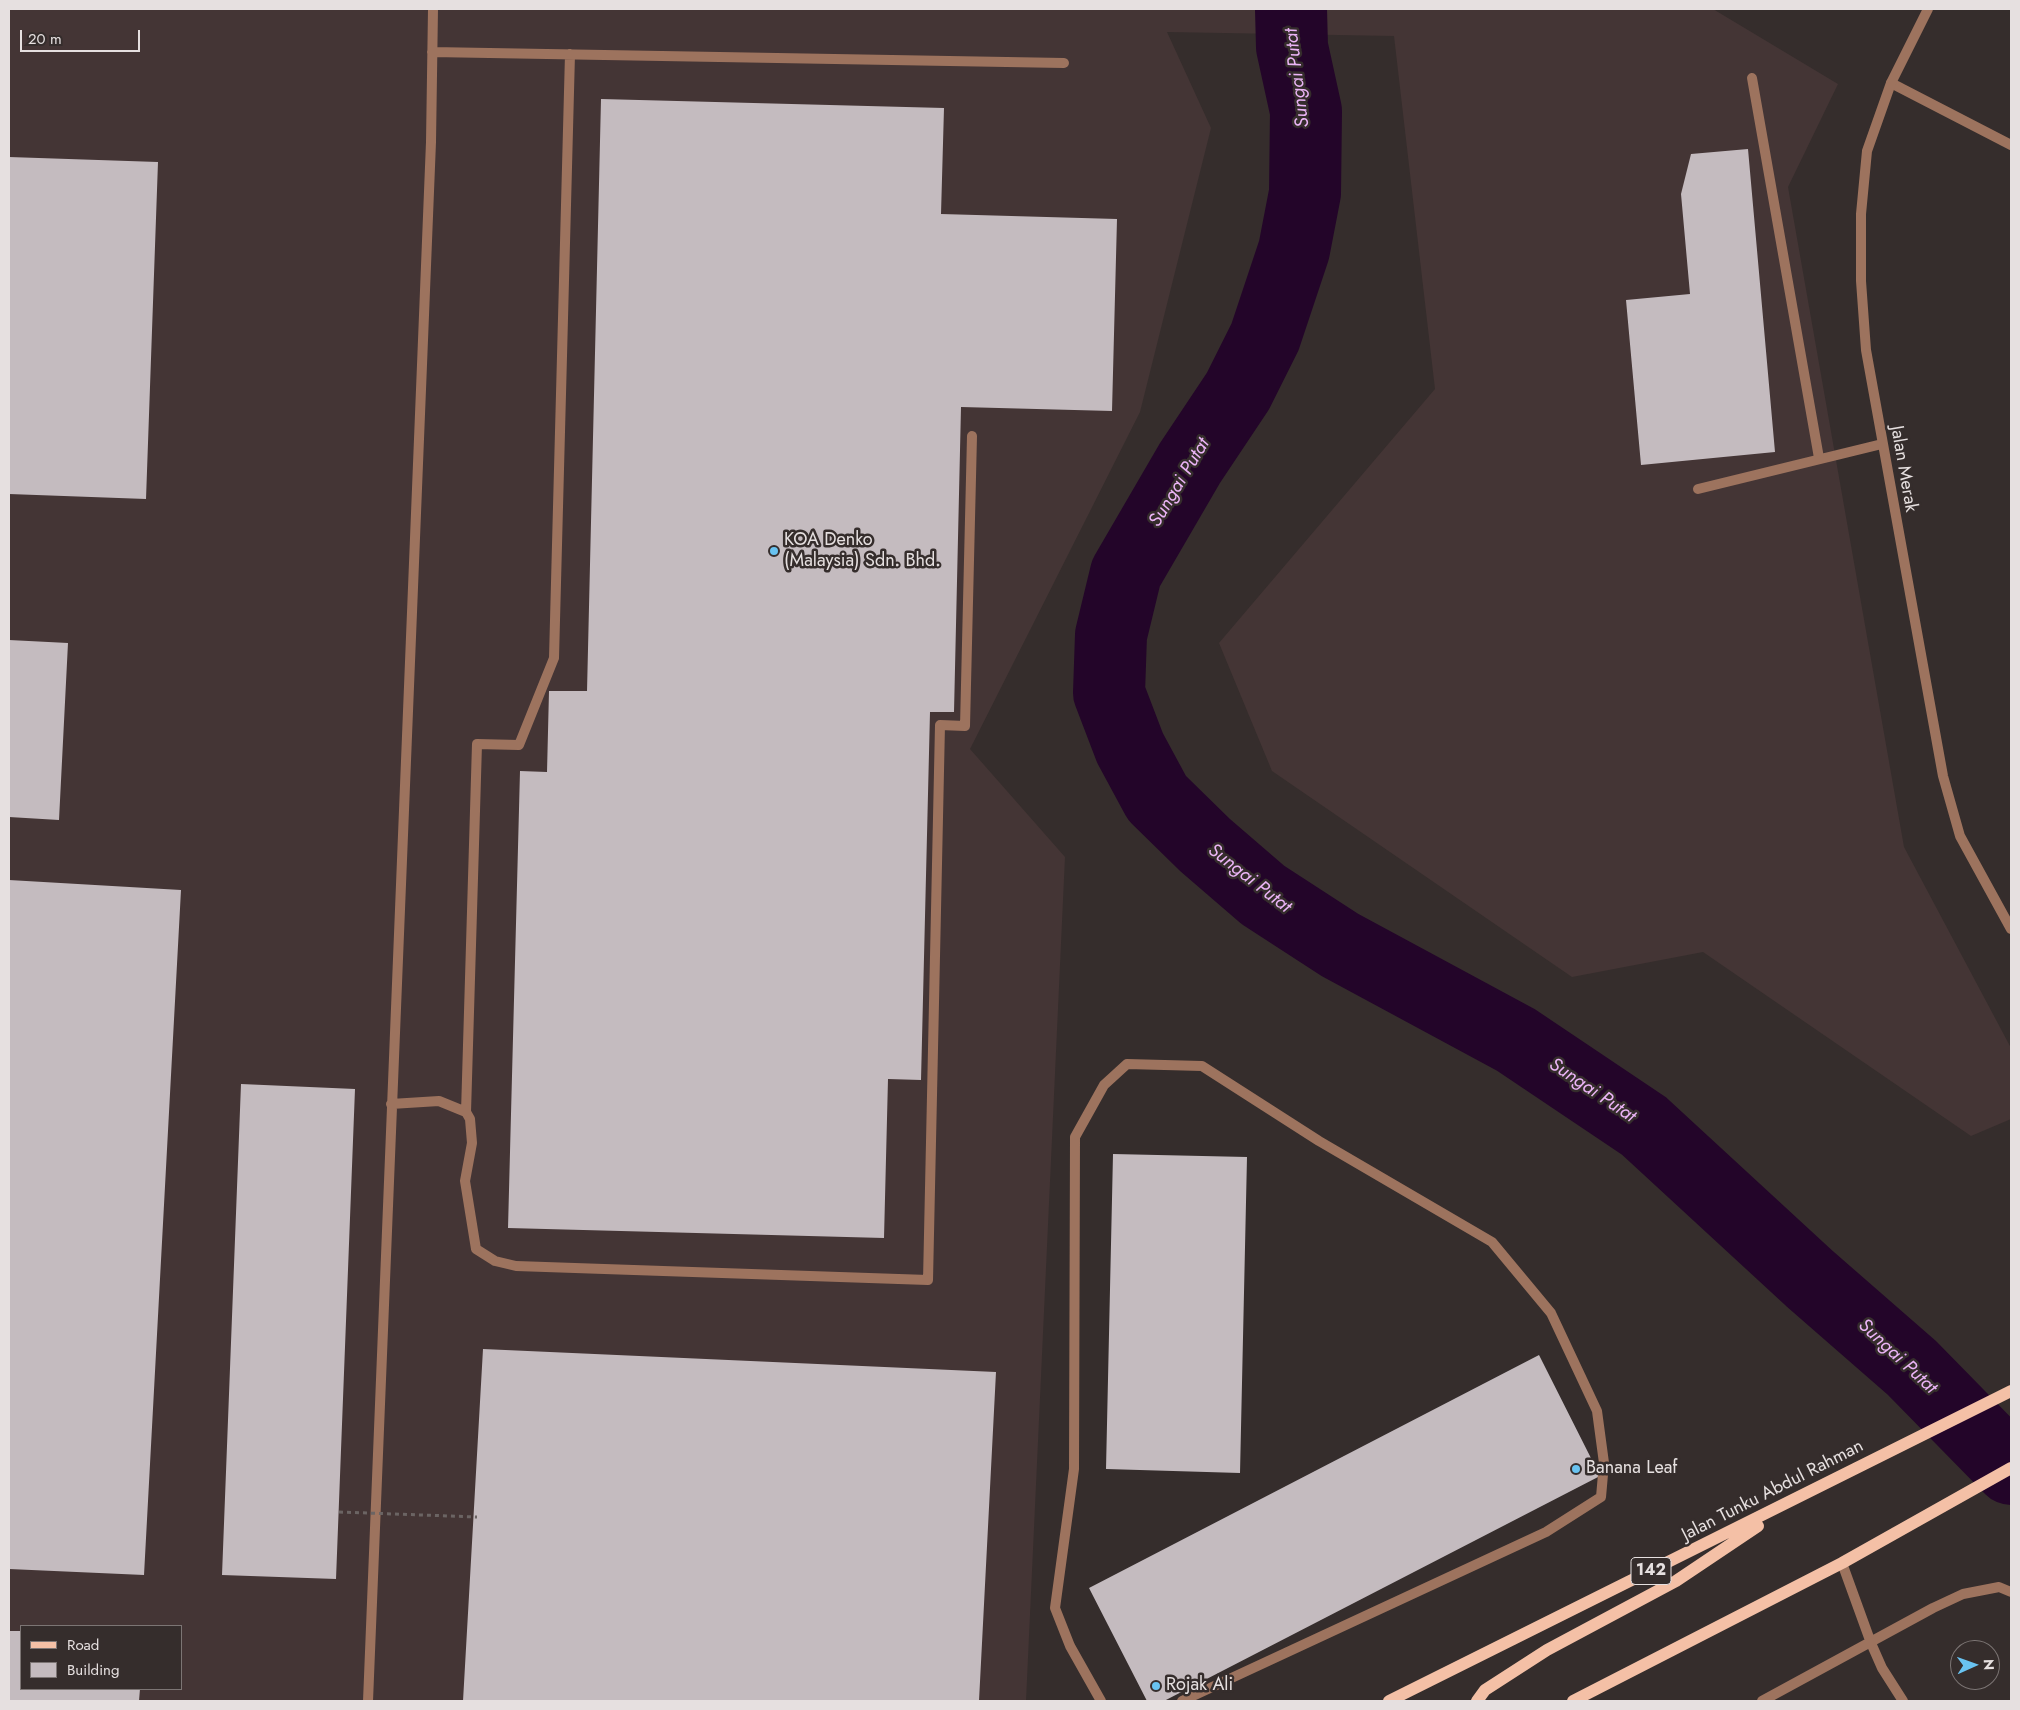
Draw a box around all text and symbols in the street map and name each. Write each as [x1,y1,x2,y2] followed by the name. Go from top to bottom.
[22,20,142,52] scale bar
[1281,27,1315,129] water label: Sungai Putat
[28,28,62,50] text: 20 m
[1885,424,1921,514] street label: Jalan Merak
[1145,434,1215,532] water label: Sungai Putat
[784,530,941,572] place label: KOA Denko (Malaysia) Sdn. Bhd.
[768,545,780,557] marker: KOA Denko (Malaysia) Sdn. Bhd.
[1203,839,1295,919] water label: Sungai Putat
[1544,1054,1640,1128] water label: Sungai Putat
[1853,1315,1941,1399] water label: Sungai Putat
[1679,1436,1867,1546] street label: Jalan Tunku Abdul Rahman
[1586,1458,1677,1480] place label: Banana Leaf
[1570,1463,1582,1475] marker: Banana Leaf
[1631,1558,1671,1584] road number: 142
[20,1625,182,1690] legend
[67,1634,99,1656] text: Road
[1950,1640,2000,1690] north arrow
[67,1659,119,1681] text: Building
[1979,1659,1999,1670] text: N
[1166,1675,1233,1697] place label: Rojak Ali
[1150,1680,1162,1692] marker: Rojak Ali

